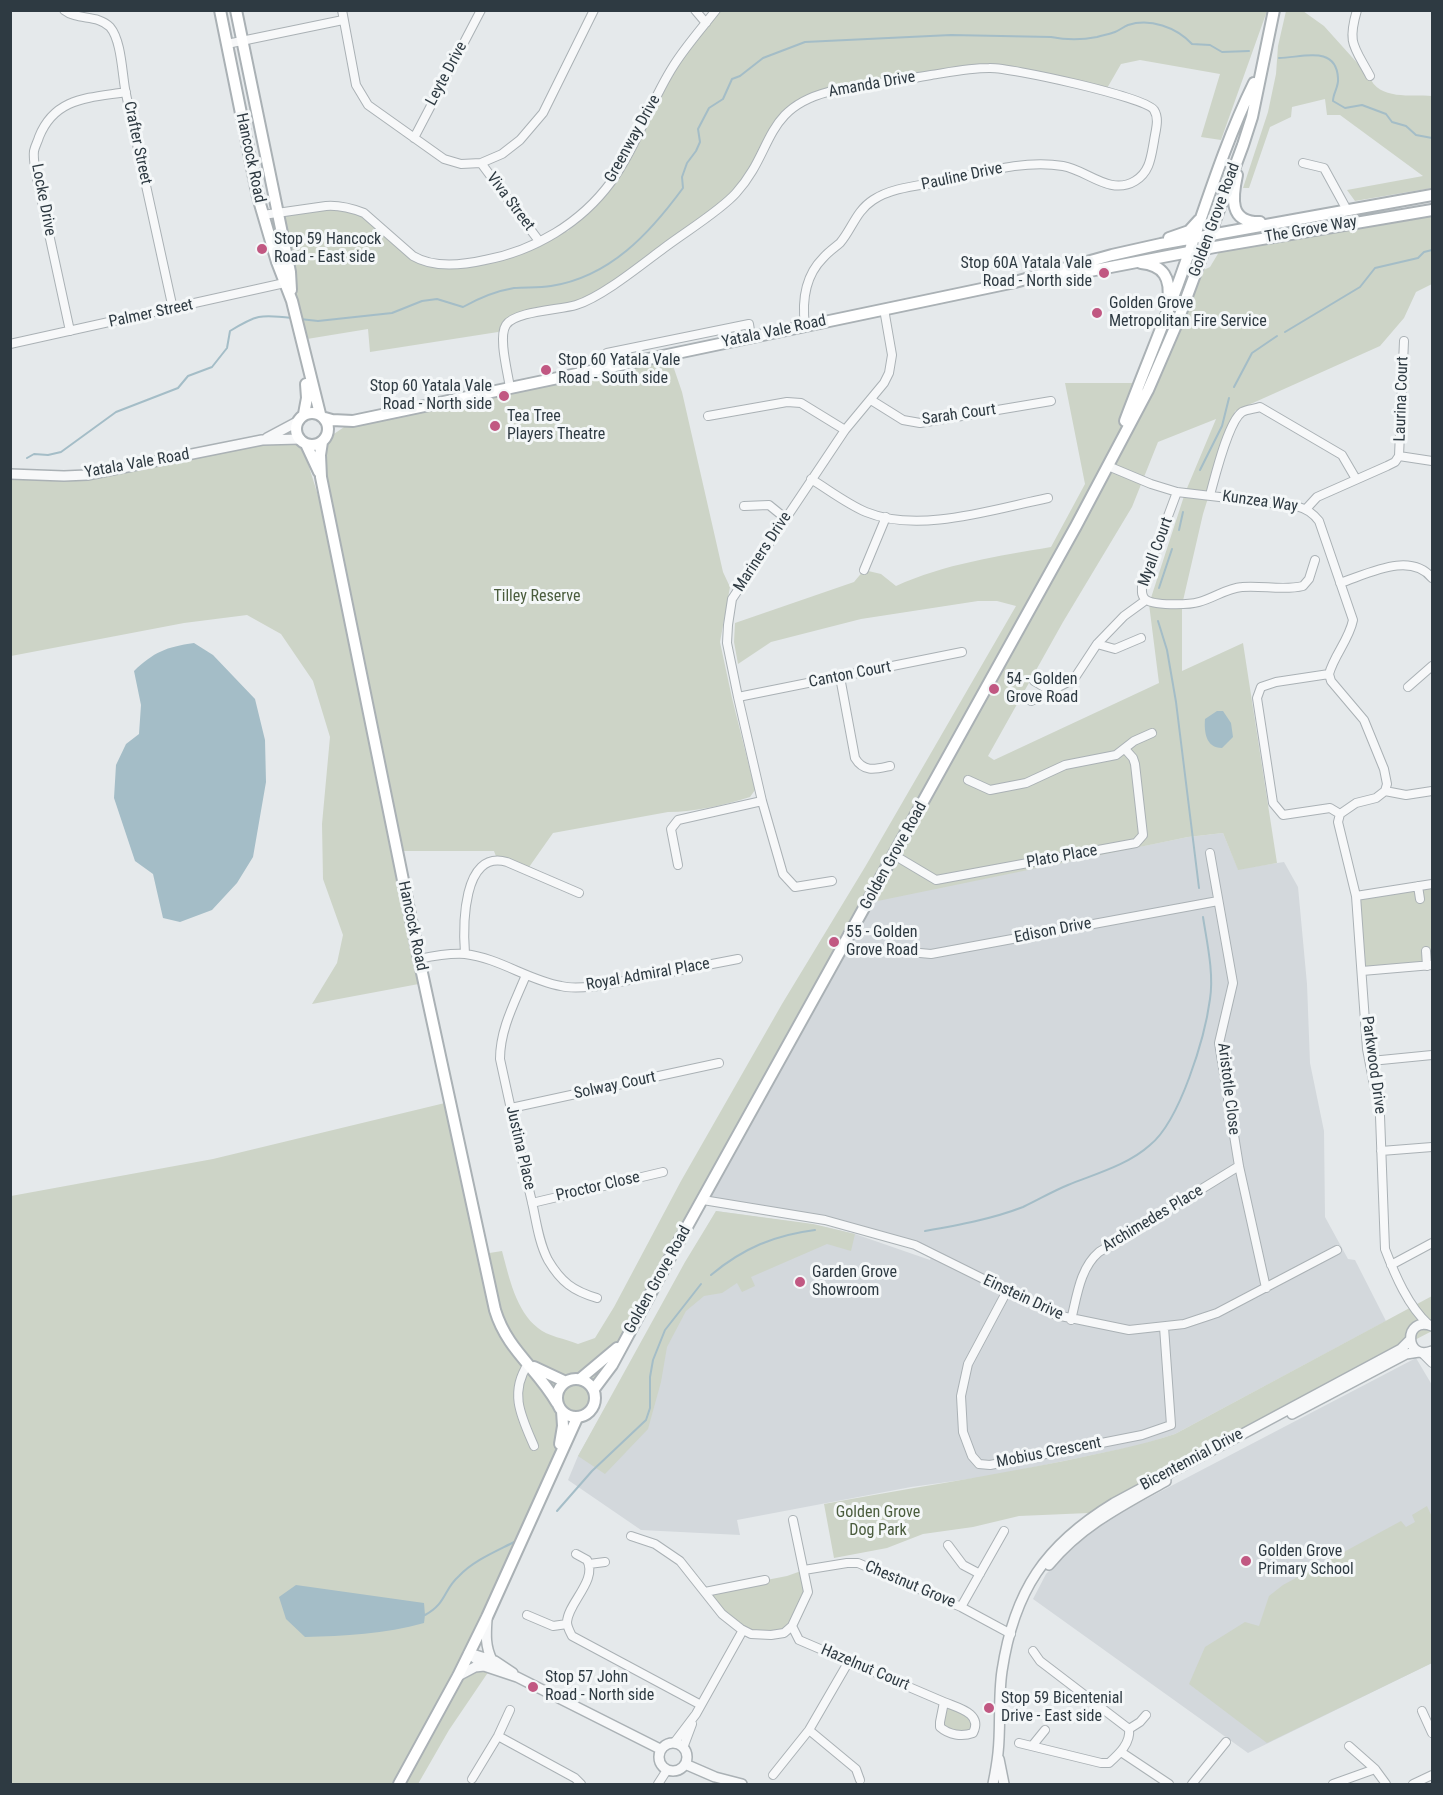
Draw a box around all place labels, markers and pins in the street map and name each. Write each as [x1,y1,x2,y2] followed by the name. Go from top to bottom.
[274,230,381,268] place label: Stop 59 Hancock Road - East side
[255,242,269,256] marker: Stop 59 Hancock Road - East side
[960,254,1092,292] place label: Stop 60A Yatala Vale Road - North side
[1097,266,1111,280] marker: Stop 60A Yatala Vale Road - North side
[1109,294,1267,332] place label: Golden Grove Metropolitan Fire Service
[1090,306,1104,320] marker: Golden Grove Metropolitan Fire Service
[558,351,680,389] place label: Stop 60 Yatala Vale Road - South side
[539,363,553,377] marker: Stop 60 Yatala Vale Road - South side
[370,377,492,415] place label: Stop 60 Yatala Vale Road - North side
[497,389,511,403] marker: Stop 60 Yatala Vale Road - North side
[507,407,605,445] place label: Tea Tree Players Theatre
[488,419,502,433] marker: Tea Tree Players Theatre
[1006,670,1078,708] place label: 54 - Golden Grove Road
[987,682,1001,696] marker: 54 - Golden Grove Road
[846,923,918,961] place label: 55 - Golden Grove Road
[827,935,841,949] marker: 55 - Golden Grove Road
[812,1263,897,1301] place label: Garden Grove Showroom
[793,1275,807,1289] marker: Garden Grove Showroom
[1258,1542,1354,1580] place label: Golden Grove Primary School
[1239,1554,1253,1568] marker: Golden Grove Primary School
[545,1668,654,1706] place label: Stop 57 John Road - North side
[526,1680,540,1694] marker: Stop 57 John Road - North side
[1001,1689,1123,1727] place label: Stop 59 Bicentenial Drive - East side
[982,1701,996,1715] marker: Stop 59 Bicentenial Drive - East side

